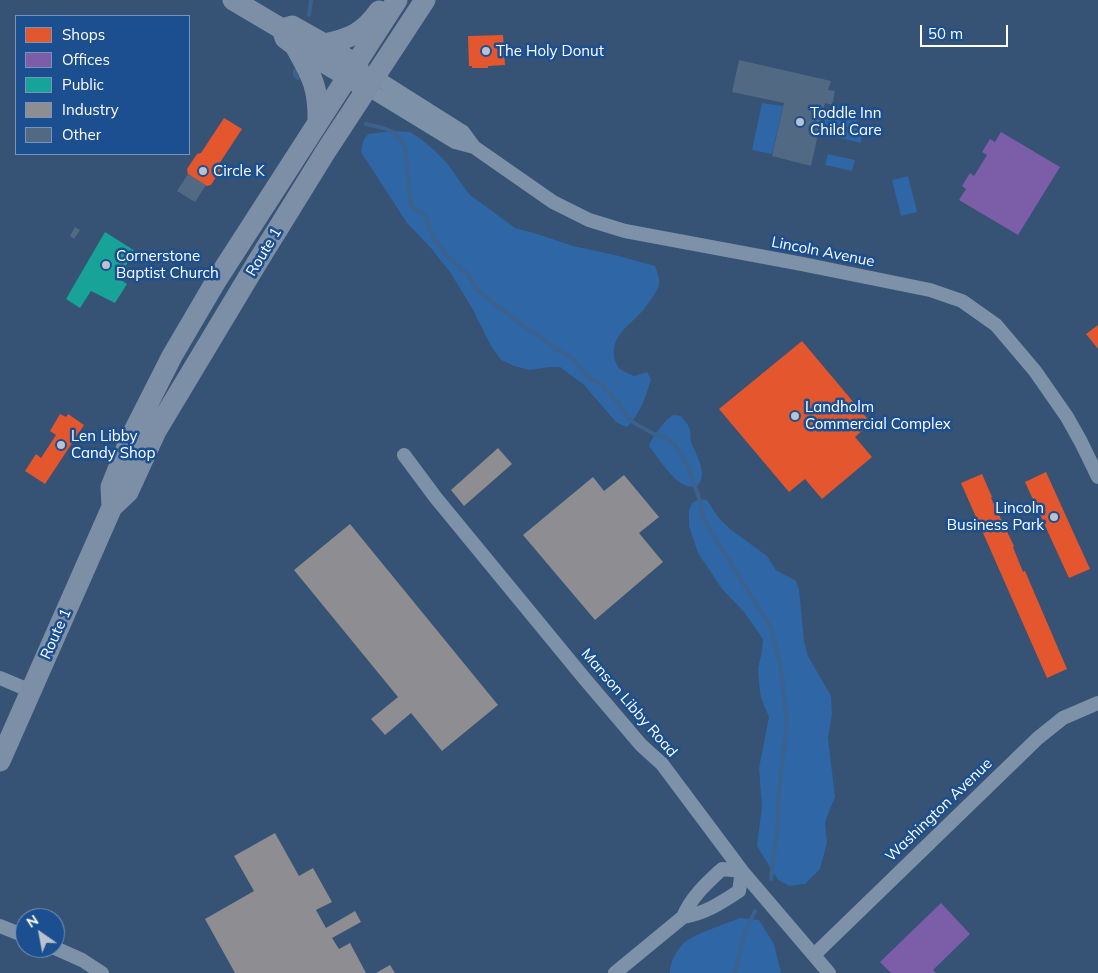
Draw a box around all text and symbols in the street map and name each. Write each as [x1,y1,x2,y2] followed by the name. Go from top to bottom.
[15,15,190,155] legend
[923,15,1010,47] scale bar
[928,24,963,43] text: 50 m
[62,25,105,44] text: Shops
[496,42,604,60] place label: The Holy Donut
[480,45,492,57] marker: The Holy Donut
[62,50,110,69] text: Offices
[62,75,104,94] text: Public
[62,100,119,119] text: Industry
[810,104,882,139] place label: Toddle Inn Child Care
[794,116,806,128] marker: Toddle Inn Child Care
[62,125,101,144] text: Other
[213,162,265,180] place label: Circle K
[197,165,209,177] marker: Circle K
[242,224,286,280] street label: Route 1
[770,233,876,271] street label: Lincoln Avenue
[116,247,219,282] place label: Cornerstone Baptist Church
[100,259,112,271] marker: Cornerstone Baptist Church
[805,398,951,433] place label: Landholm Commercial Complex
[789,410,801,422] marker: Landholm Commercial Complex
[71,427,155,462] place label: Len Libby Candy Shop
[55,439,67,451] marker: Len Libby Candy Shop
[947,499,1044,534] place label: Lincoln Business Park
[1048,511,1060,523] marker: Lincoln Business Park
[37,606,75,662] street label: Route 1
[577,645,681,761] street label: Manson Libby Road
[882,755,996,865] street label: Washington Avenue
[15,908,65,958] north arrow
[23,911,42,932] text: N

